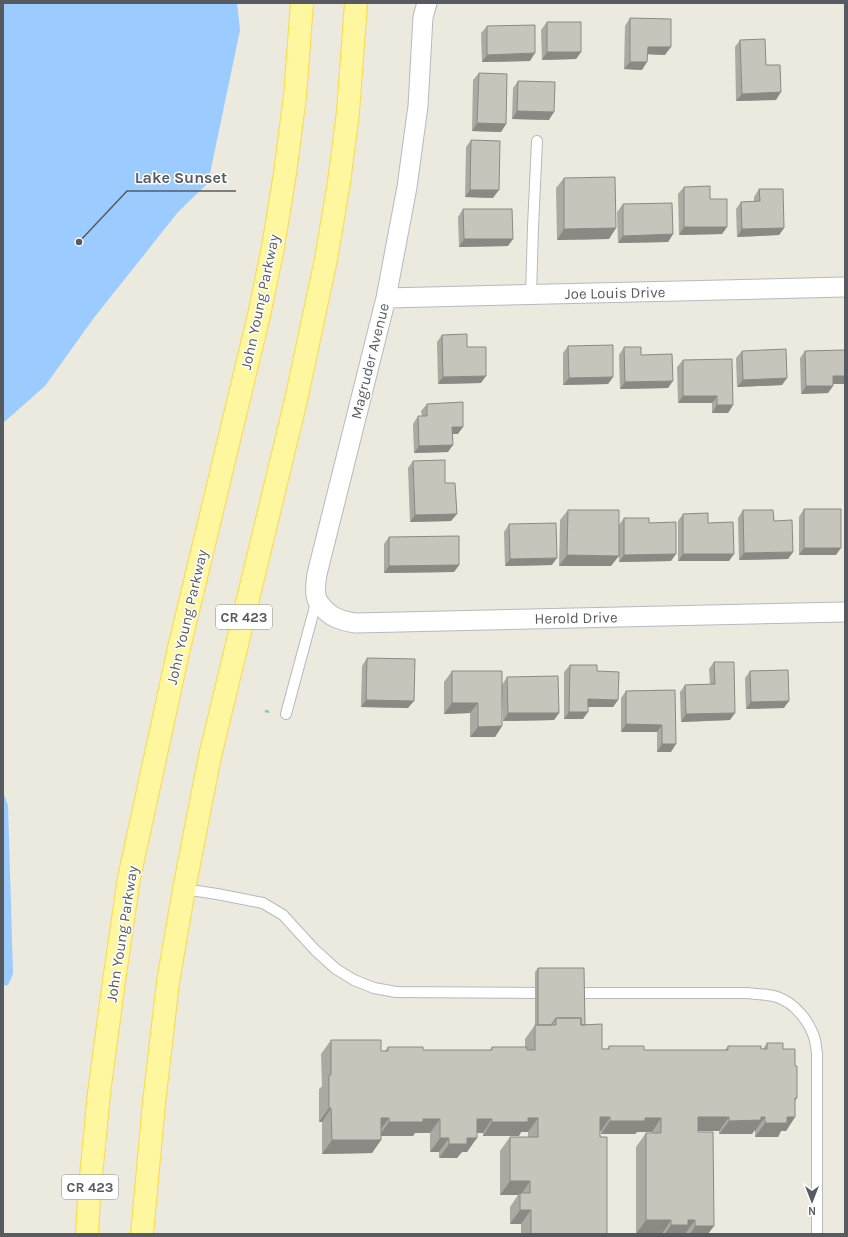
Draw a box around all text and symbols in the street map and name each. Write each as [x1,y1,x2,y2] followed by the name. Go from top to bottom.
[127,163,236,191] callout: Lake Sunset
[135,168,227,187] text: Lake Sunset
[237,233,283,371] street label: John Young Parkway
[564,283,666,303] street label: Joe Louis Drive
[347,301,393,421] street label: Magruder Avenue
[163,548,211,686] street label: John Young Parkway
[216,605,272,629] road number: CR 423
[534,608,618,628] street label: Herold Drive
[102,864,142,1004] street label: John Young Parkway
[62,1175,118,1199] road number: CR 423
[792,1181,832,1221] north arrow
[808,1204,816,1217] text: N

